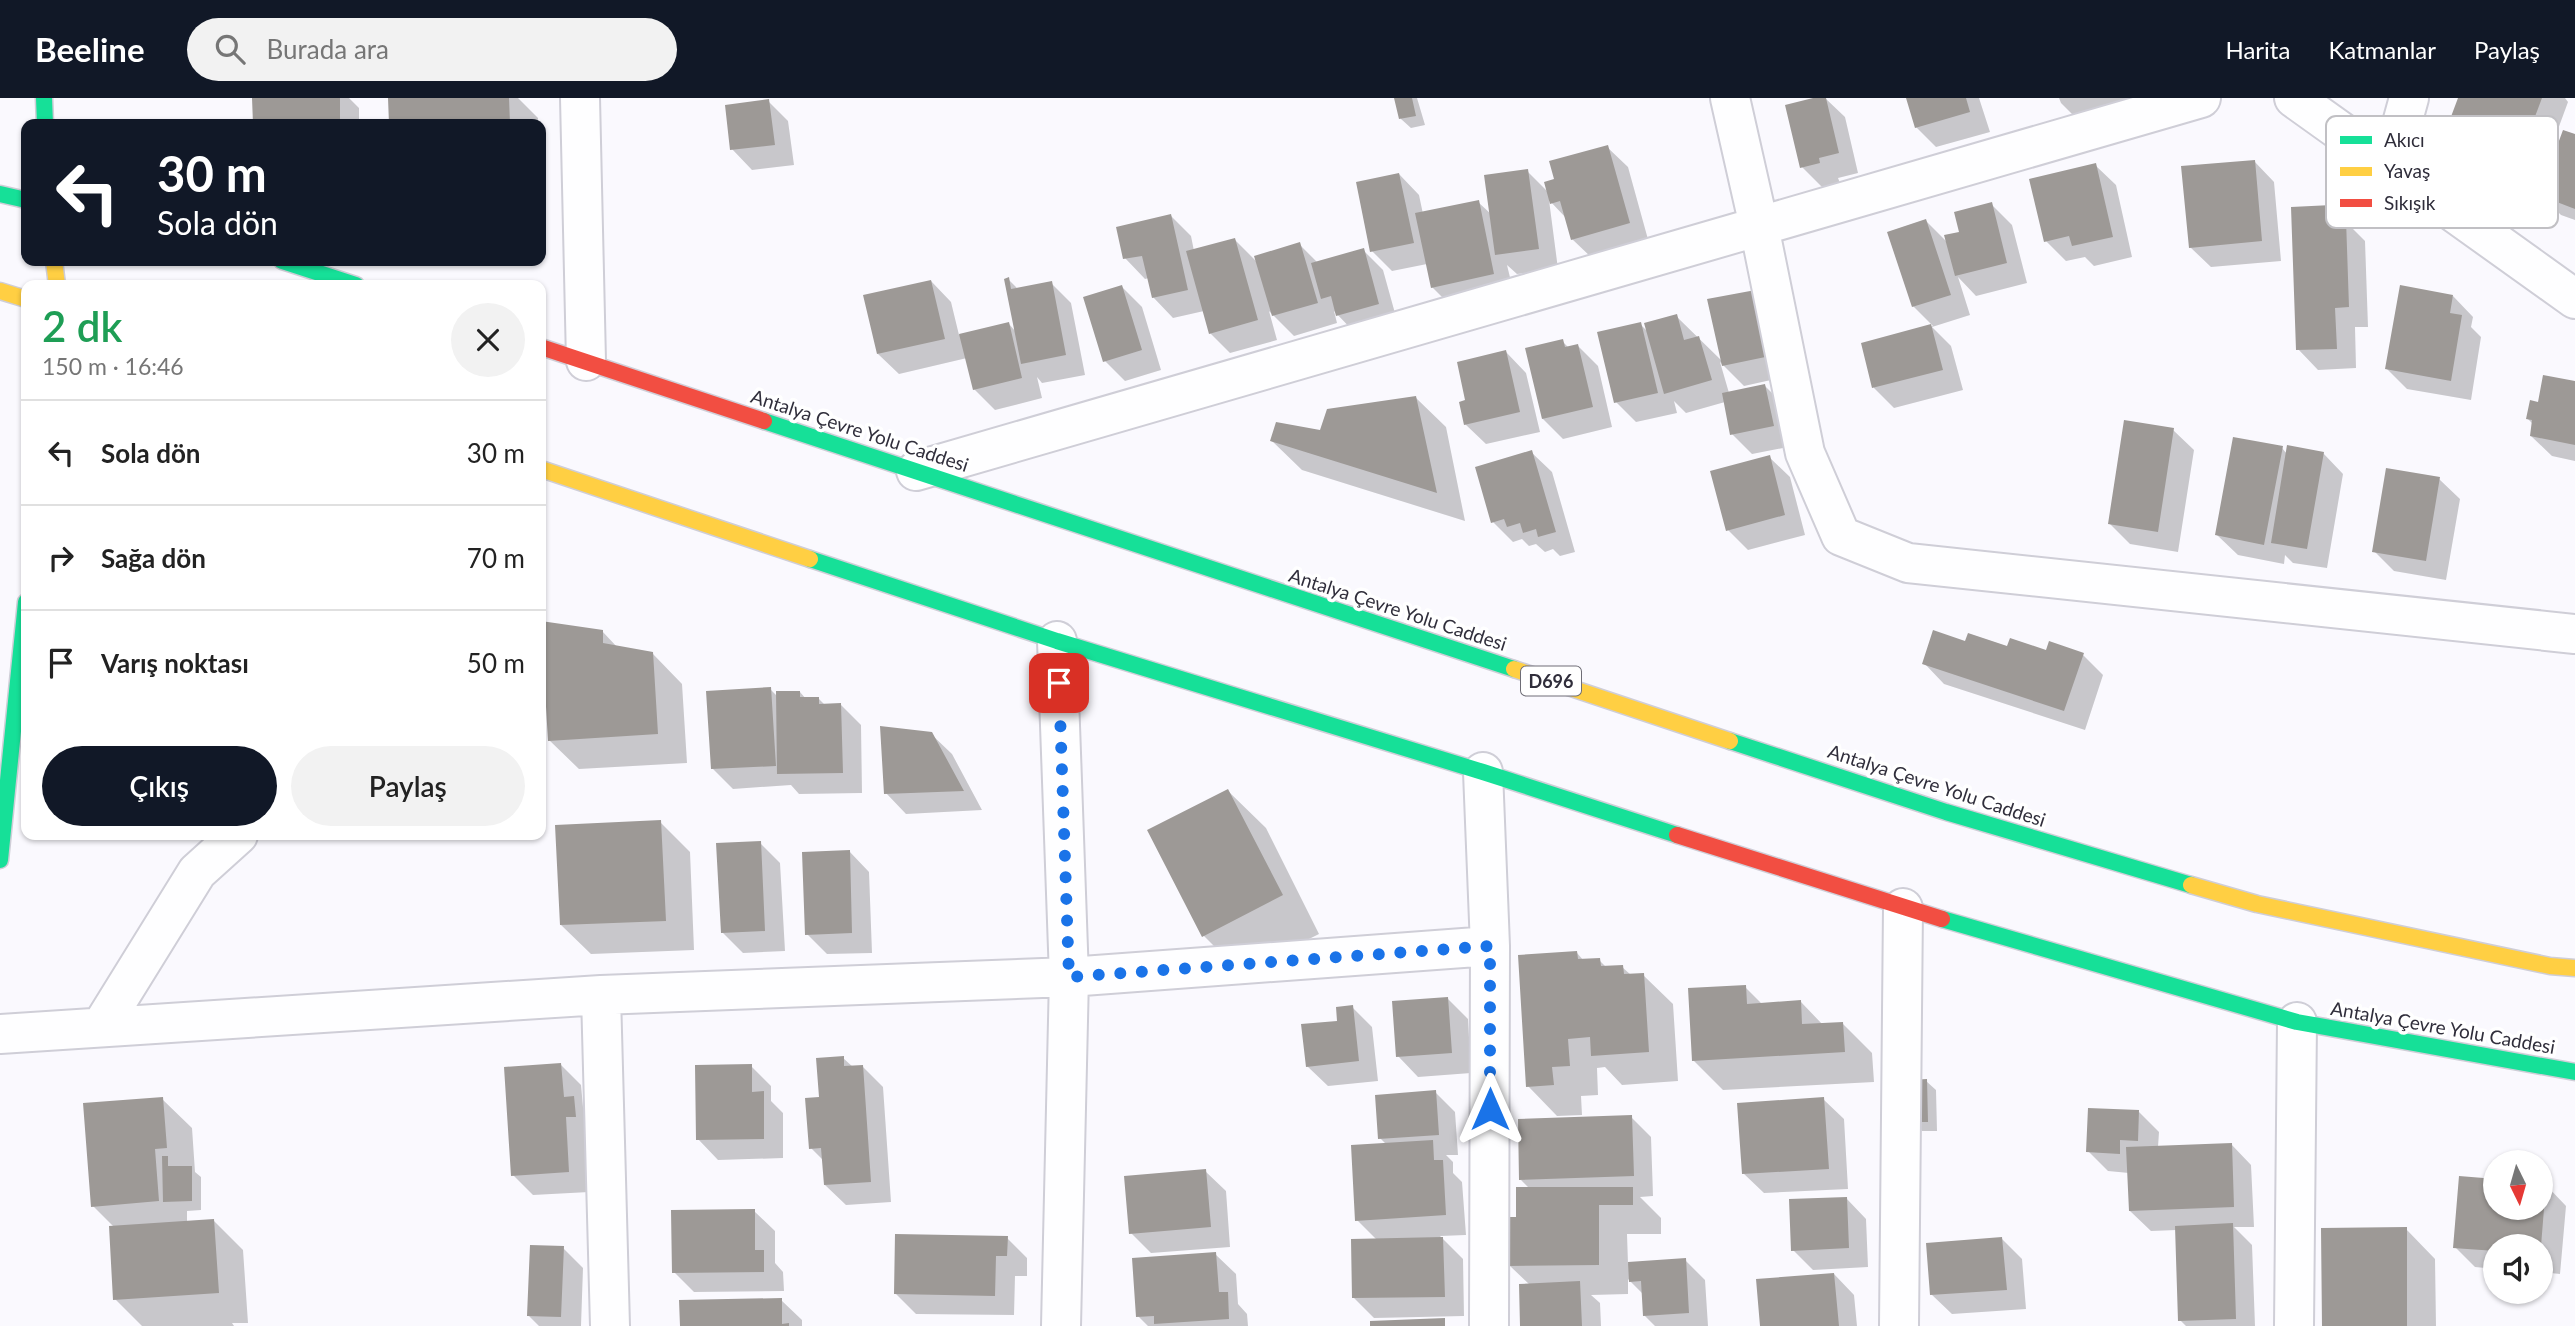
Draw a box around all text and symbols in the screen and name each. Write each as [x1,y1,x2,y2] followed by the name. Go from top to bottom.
[187,18,677,81] search box
[35,29,145,69] text: Beeline
[211,30,249,68] icon: search
[267,33,389,65] text: Burada ara
[2225,35,2290,64] text: Harita
[2328,35,2436,64] text: Katmanlar
[2474,35,2540,64] text: Paylaş
[2326,116,2558,228] legend
[2384,128,2425,151] text: Akıcı
[157,144,267,202] text: 30 m
[42,147,133,238] icon: left
[2384,159,2430,182] text: Yavaş
[2384,191,2436,214] text: Sıkışık
[157,203,278,242] text: Sola dön
[42,301,122,351] text: 2 dk
[451,303,525,377] button: close
[42,352,184,380] text: 150 m · 16:46
[748,384,972,476] street label: Antalya Çevre Yolu Caddesi
[42,434,80,472] icon: left
[101,437,201,469] text: Sola dön
[467,437,525,469] text: 30 m
[42,539,80,577] icon: right
[101,542,206,574] text: Sağa dön
[467,542,525,574] text: 70 m
[1286,563,1510,655] street label: Antalya Çevre Yolu Caddesi
[42,644,80,682] icon: arrive
[101,647,249,679] text: Varış noktası
[467,647,525,679] text: 50 m
[1029,653,1089,713] pin
[1040,664,1078,702] icon: arrive
[1521,666,1581,696] road number: D696
[1825,739,2049,831] street label: Antalya Çevre Yolu Caddesi
[42,746,277,826] button: Çıkış
[291,746,525,826] button: Paylaş
[2329,996,2557,1058] street label: Antalya Çevre Yolu Caddesi
[1453,1072,1527,1146] position arrow
[2483,1150,2553,1220] north arrow
[2483,1150,2553,1304] map controls
[2483,1234,2553,1304] button: sound

